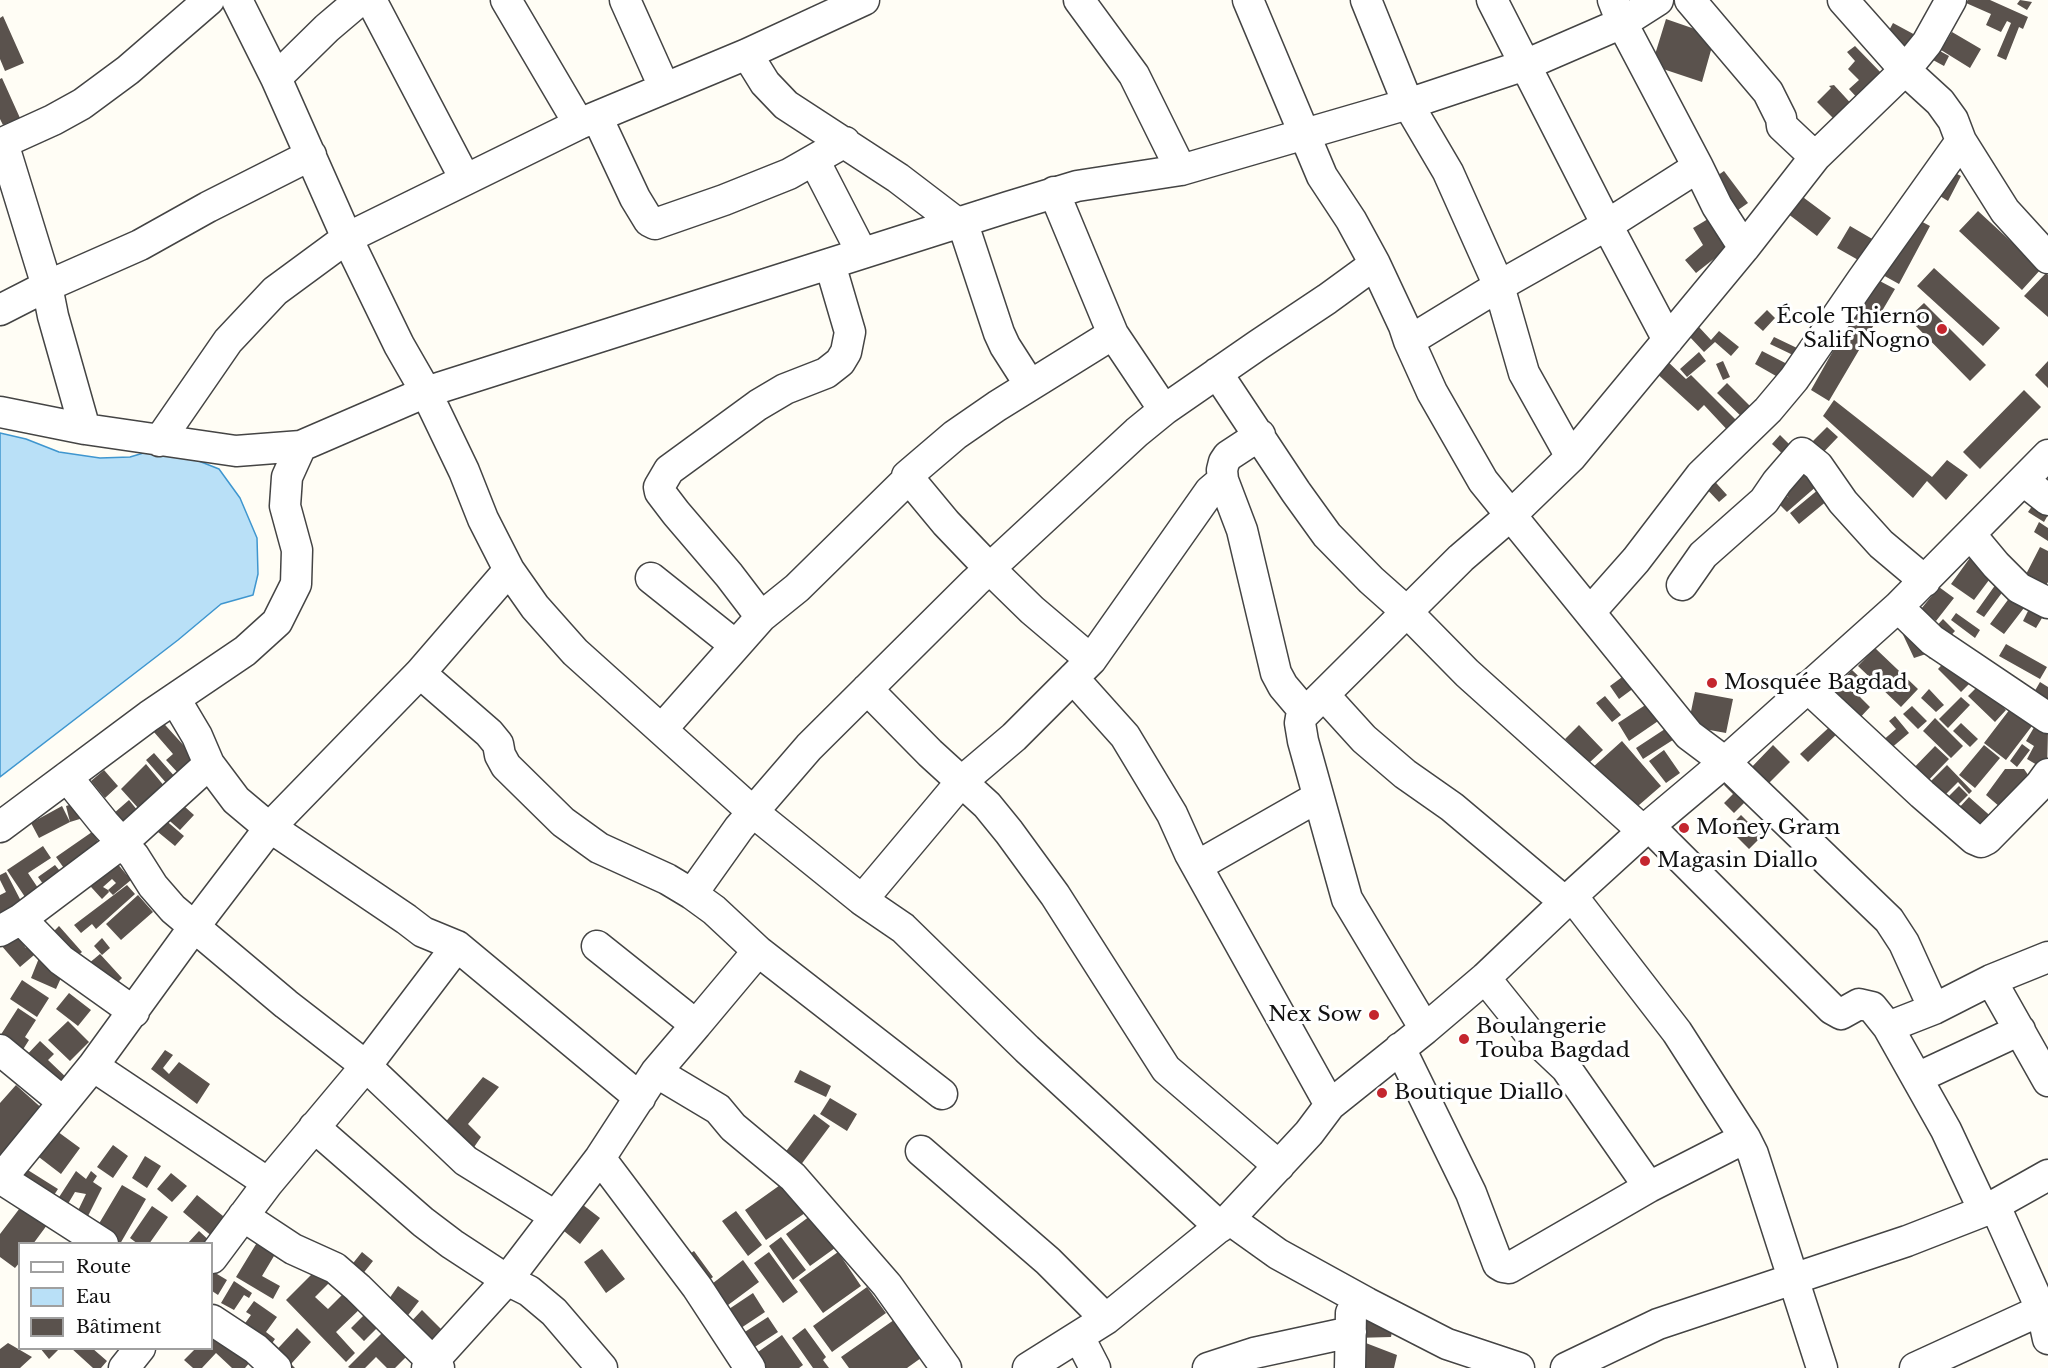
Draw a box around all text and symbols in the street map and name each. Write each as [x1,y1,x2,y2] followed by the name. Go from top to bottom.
[1776,304,1930,354] place label: École Thierno Salif Nogno
[1935,322,1949,336] marker: École Thierno Salif Nogno
[1724,670,1908,696] place label: Mosquée Bagdad
[1705,676,1719,690] marker: Mosquée Bagdad
[1696,815,1840,841] place label: Money Gram
[1677,821,1691,835] marker: Money Gram
[1657,848,1818,874] place label: Magasin Diallo
[1638,854,1652,868] marker: Magasin Diallo
[1268,1002,1362,1028] place label: Nex Sow
[1367,1008,1381,1022] marker: Nex Sow
[1476,1014,1630,1064] place label: Boulangerie Touba Bagdad
[1457,1032,1471,1046] marker: Boulangerie Touba Bagdad
[1394,1080,1564,1106] place label: Boutique Diallo
[1375,1086,1389,1100] marker: Boutique Diallo
[18,1242,213,1350] legend
[76,1256,131,1278] text: Route
[76,1286,111,1308] text: Eau
[76,1316,162,1338] text: Bâtiment

